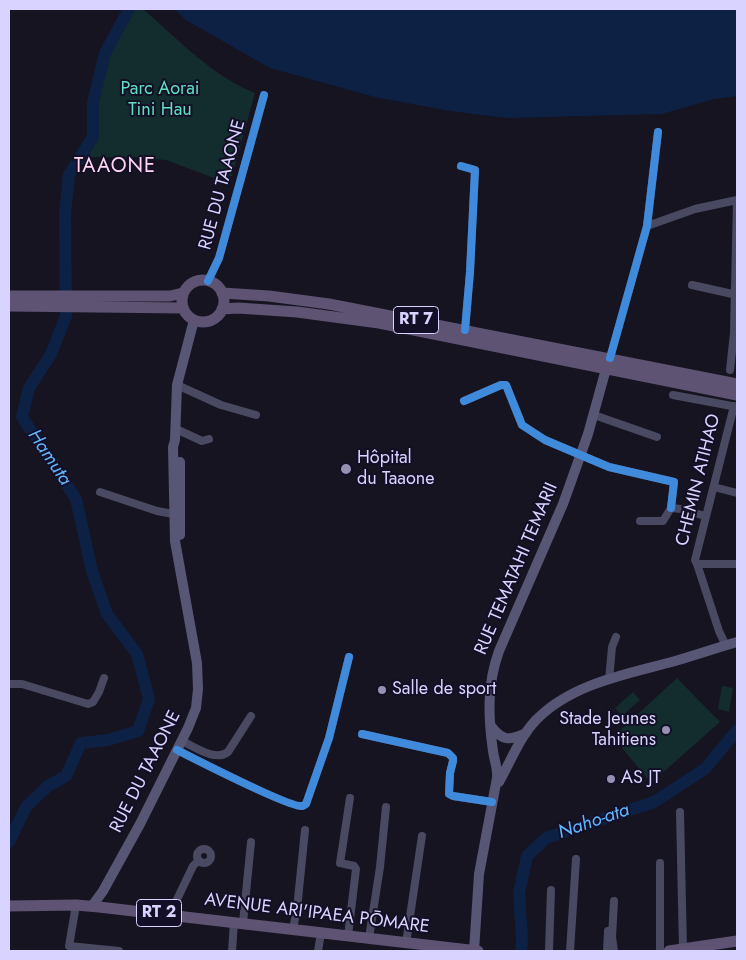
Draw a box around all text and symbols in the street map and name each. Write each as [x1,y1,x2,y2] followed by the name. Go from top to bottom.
[120,79,200,122] park label: Parc Aorai Tini Hau
[195,118,251,252] street label: RUE DU TAAONE
[73,155,157,179] district label: TAAONE
[394,306,438,334] road number: RT 7
[672,412,726,548] street label: CHEMIN ATIHAO
[22,426,76,490] water label: Hamuta
[357,448,435,490] place label: Hôpital du Taaone
[339,462,353,476] marker: Hôpital du Taaone
[471,480,563,658] street label: RUE TEMATAHI TEMARII
[392,679,496,701] place label: Salle de sport
[376,684,388,696] marker: Salle de sport
[106,707,186,837] street label: RUE DU TAAONE
[559,709,656,752] place label: Stade Jeunes Tahitiens
[660,724,672,736] marker: Stade Jeunes Tahitiens
[621,768,661,790] place label: AS JT
[605,773,617,785] marker: AS JT
[555,799,633,845] water label: Naho-ata
[203,889,431,939] street label: AVENUE ARI'IPAEA PŌMARE
[136,900,182,926] road number: RT 2

